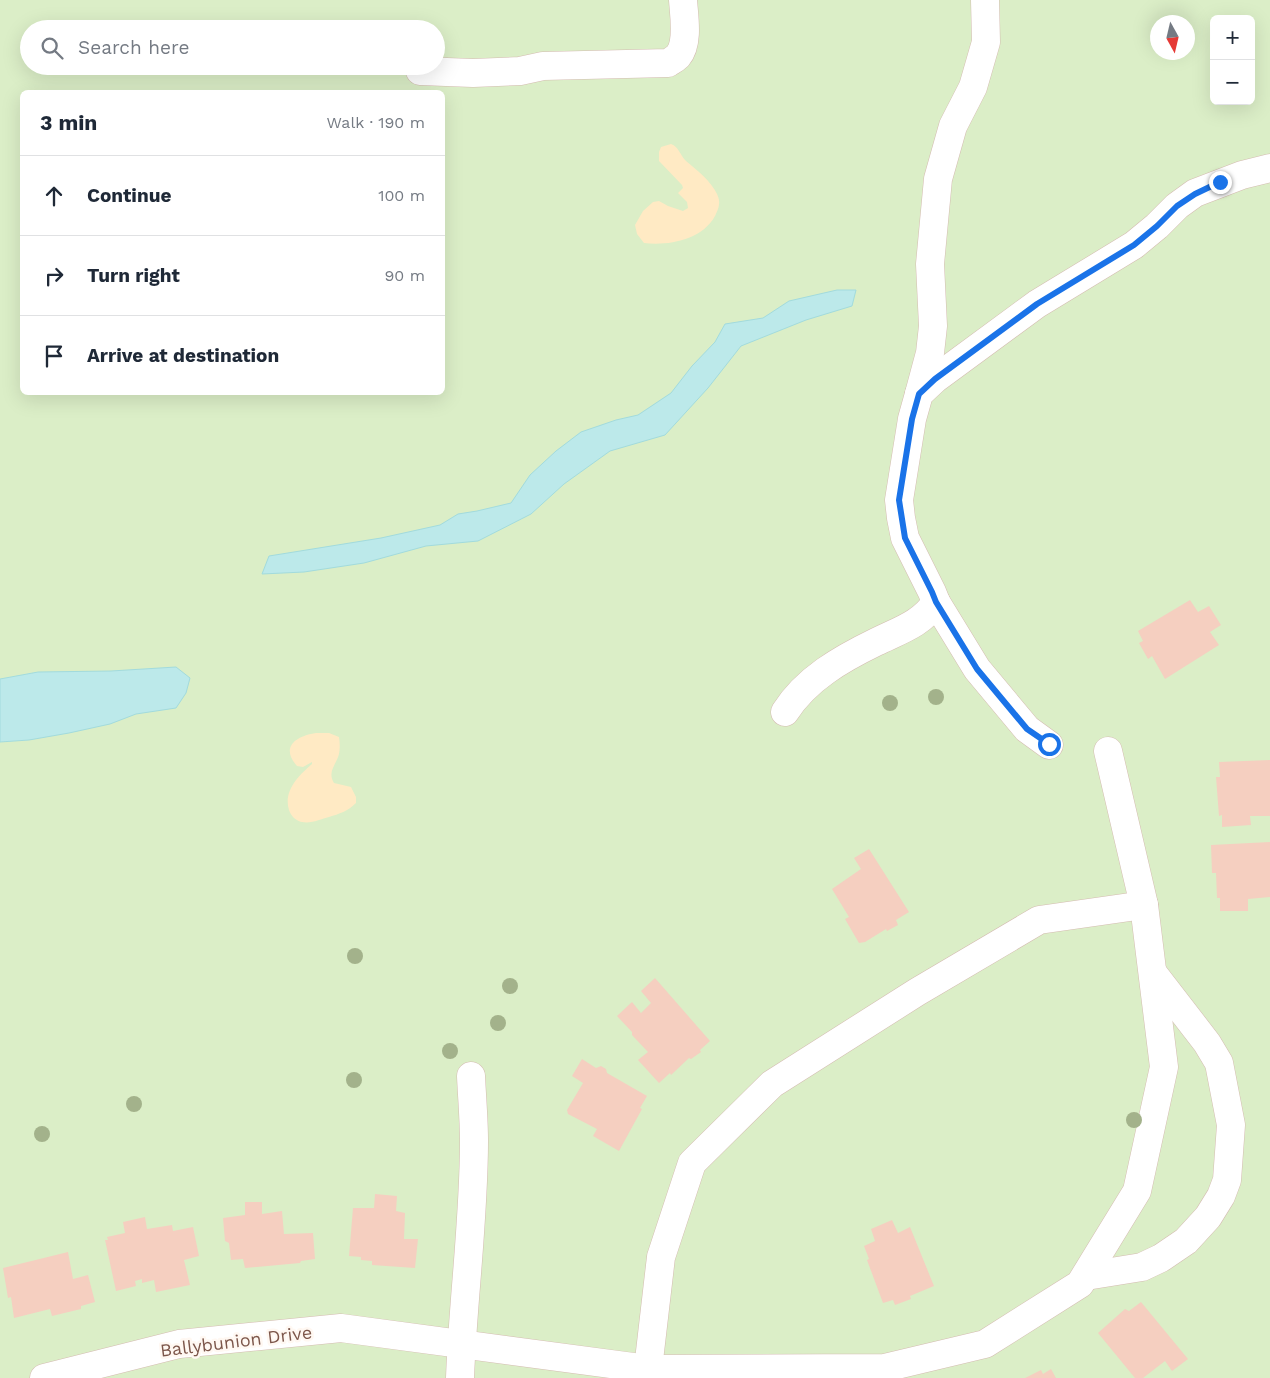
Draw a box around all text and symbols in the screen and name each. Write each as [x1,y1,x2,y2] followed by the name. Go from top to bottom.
[1150,15,1195,60] north arrow
[1210,15,1255,105] map controls
[1210,15,1255,60] button: +
[20,20,445,75] search box
[38,34,66,62] icon: search
[78,36,189,59] text: Search here
[1210,60,1255,105] button: −
[40,110,97,135] text: 3 min
[327,113,425,132] text: Walk · 190 m
[1209,171,1232,194] route end
[40,182,68,210] icon: ahead
[87,184,171,207] text: Continue
[378,186,425,205] text: 100 m
[40,262,68,290] icon: right
[87,264,180,287] text: Turn right
[384,266,425,285] text: 90 m
[40,342,68,370] icon: arrive
[87,344,279,367] text: Arrive at destination
[1038,733,1061,756] route start
[159,1321,313,1361] street label: Ballybunion Drive

